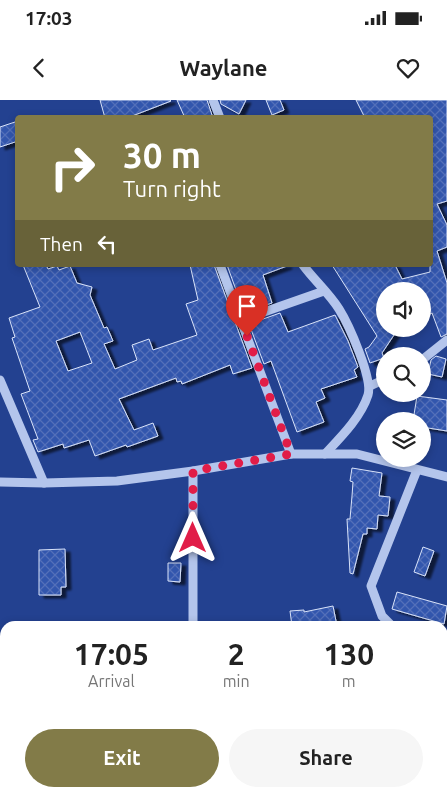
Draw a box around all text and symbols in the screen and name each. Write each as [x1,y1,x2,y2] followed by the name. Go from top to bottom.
[25,7,73,29] text: 17:03
[25,54,53,82] icon: back
[394,54,422,82] icon: heart
[180,55,267,80] text: Waylane
[40,135,105,200] icon: right
[123,135,201,175] text: 30 m
[123,176,221,201] text: Turn right
[93,230,121,258] icon: left
[40,233,83,255] text: Then
[376,282,431,467] map controls
[376,282,431,337] button: sound
[226,285,268,336] pin
[233,292,261,320] icon: arrive
[376,347,431,402] button: search
[376,412,431,467] button: layers
[166,511,218,563] position arrow
[74,637,149,671] text: 17:05
[228,637,245,671] text: 2
[323,637,374,671] text: 130
[88,672,135,690] text: Arrival
[223,672,250,690] text: min
[342,672,356,690] text: m
[25,729,219,787] button: Exit
[229,729,423,787] button: Share

